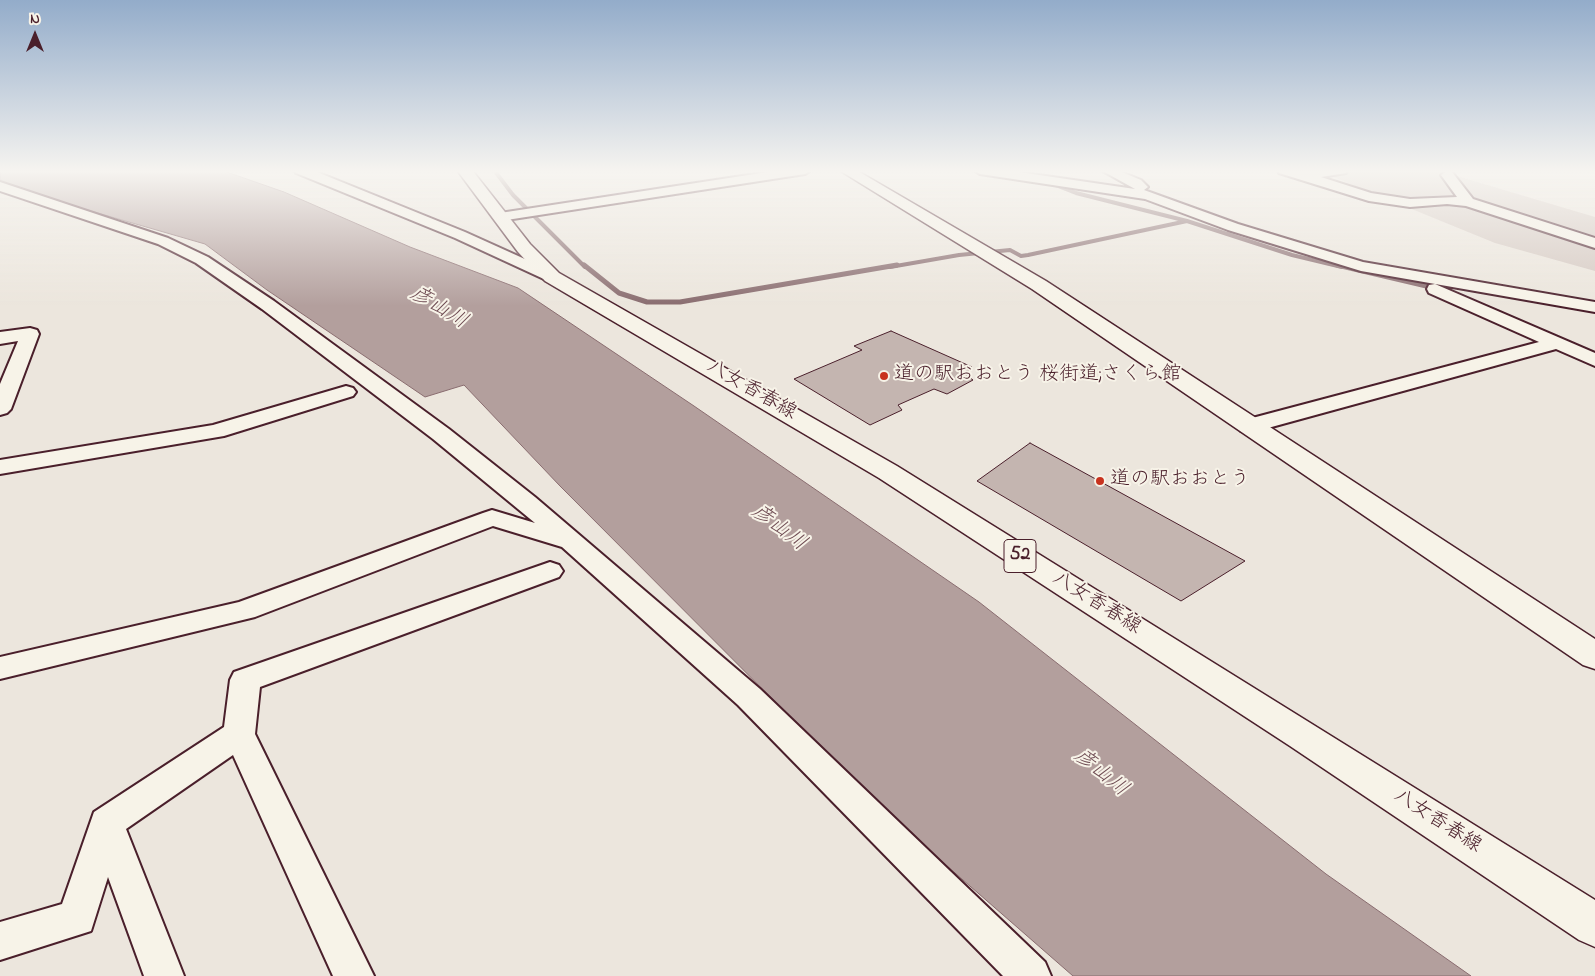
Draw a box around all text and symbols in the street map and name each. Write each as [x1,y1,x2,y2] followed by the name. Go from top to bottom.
[30,9,40,30] text: N
[10,10,60,60] north arrow
[405,282,471,336] water label: 彦山川
[702,356,800,426] street label: 八女香春線
[894,364,1182,388] place label: 道の駅おおとう 桜街道;さくら館
[878,370,890,382] marker: 道の駅おおとう 桜街道;さくら館
[1110,469,1250,493] place label: 道の駅おおとう
[1094,475,1106,487] marker: 道の駅おおとう
[745,500,811,558] water label: 彦山川
[1004,540,1036,572] road number: 52
[1047,567,1145,641] street label: 八女香春線
[1068,744,1132,804] water label: 彦山川
[1389,785,1485,859] street label: 八女香春線

